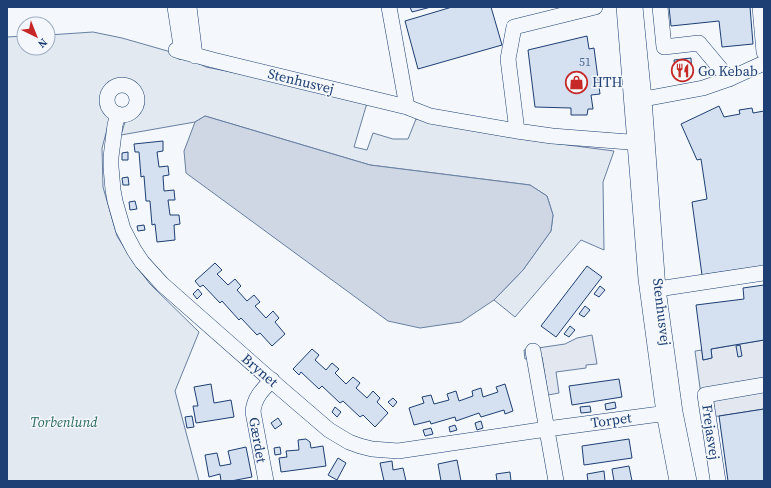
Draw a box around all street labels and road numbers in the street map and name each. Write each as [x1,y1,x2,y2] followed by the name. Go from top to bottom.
[266,63,336,99] street label: Stenhusvej
[648,277,676,347] street label: Stenhusvej
[238,349,283,392] street label: Brynet
[697,403,725,461] street label: Frejasvej
[589,407,633,433] street label: Torpet
[244,416,272,465] street label: Gærdet

